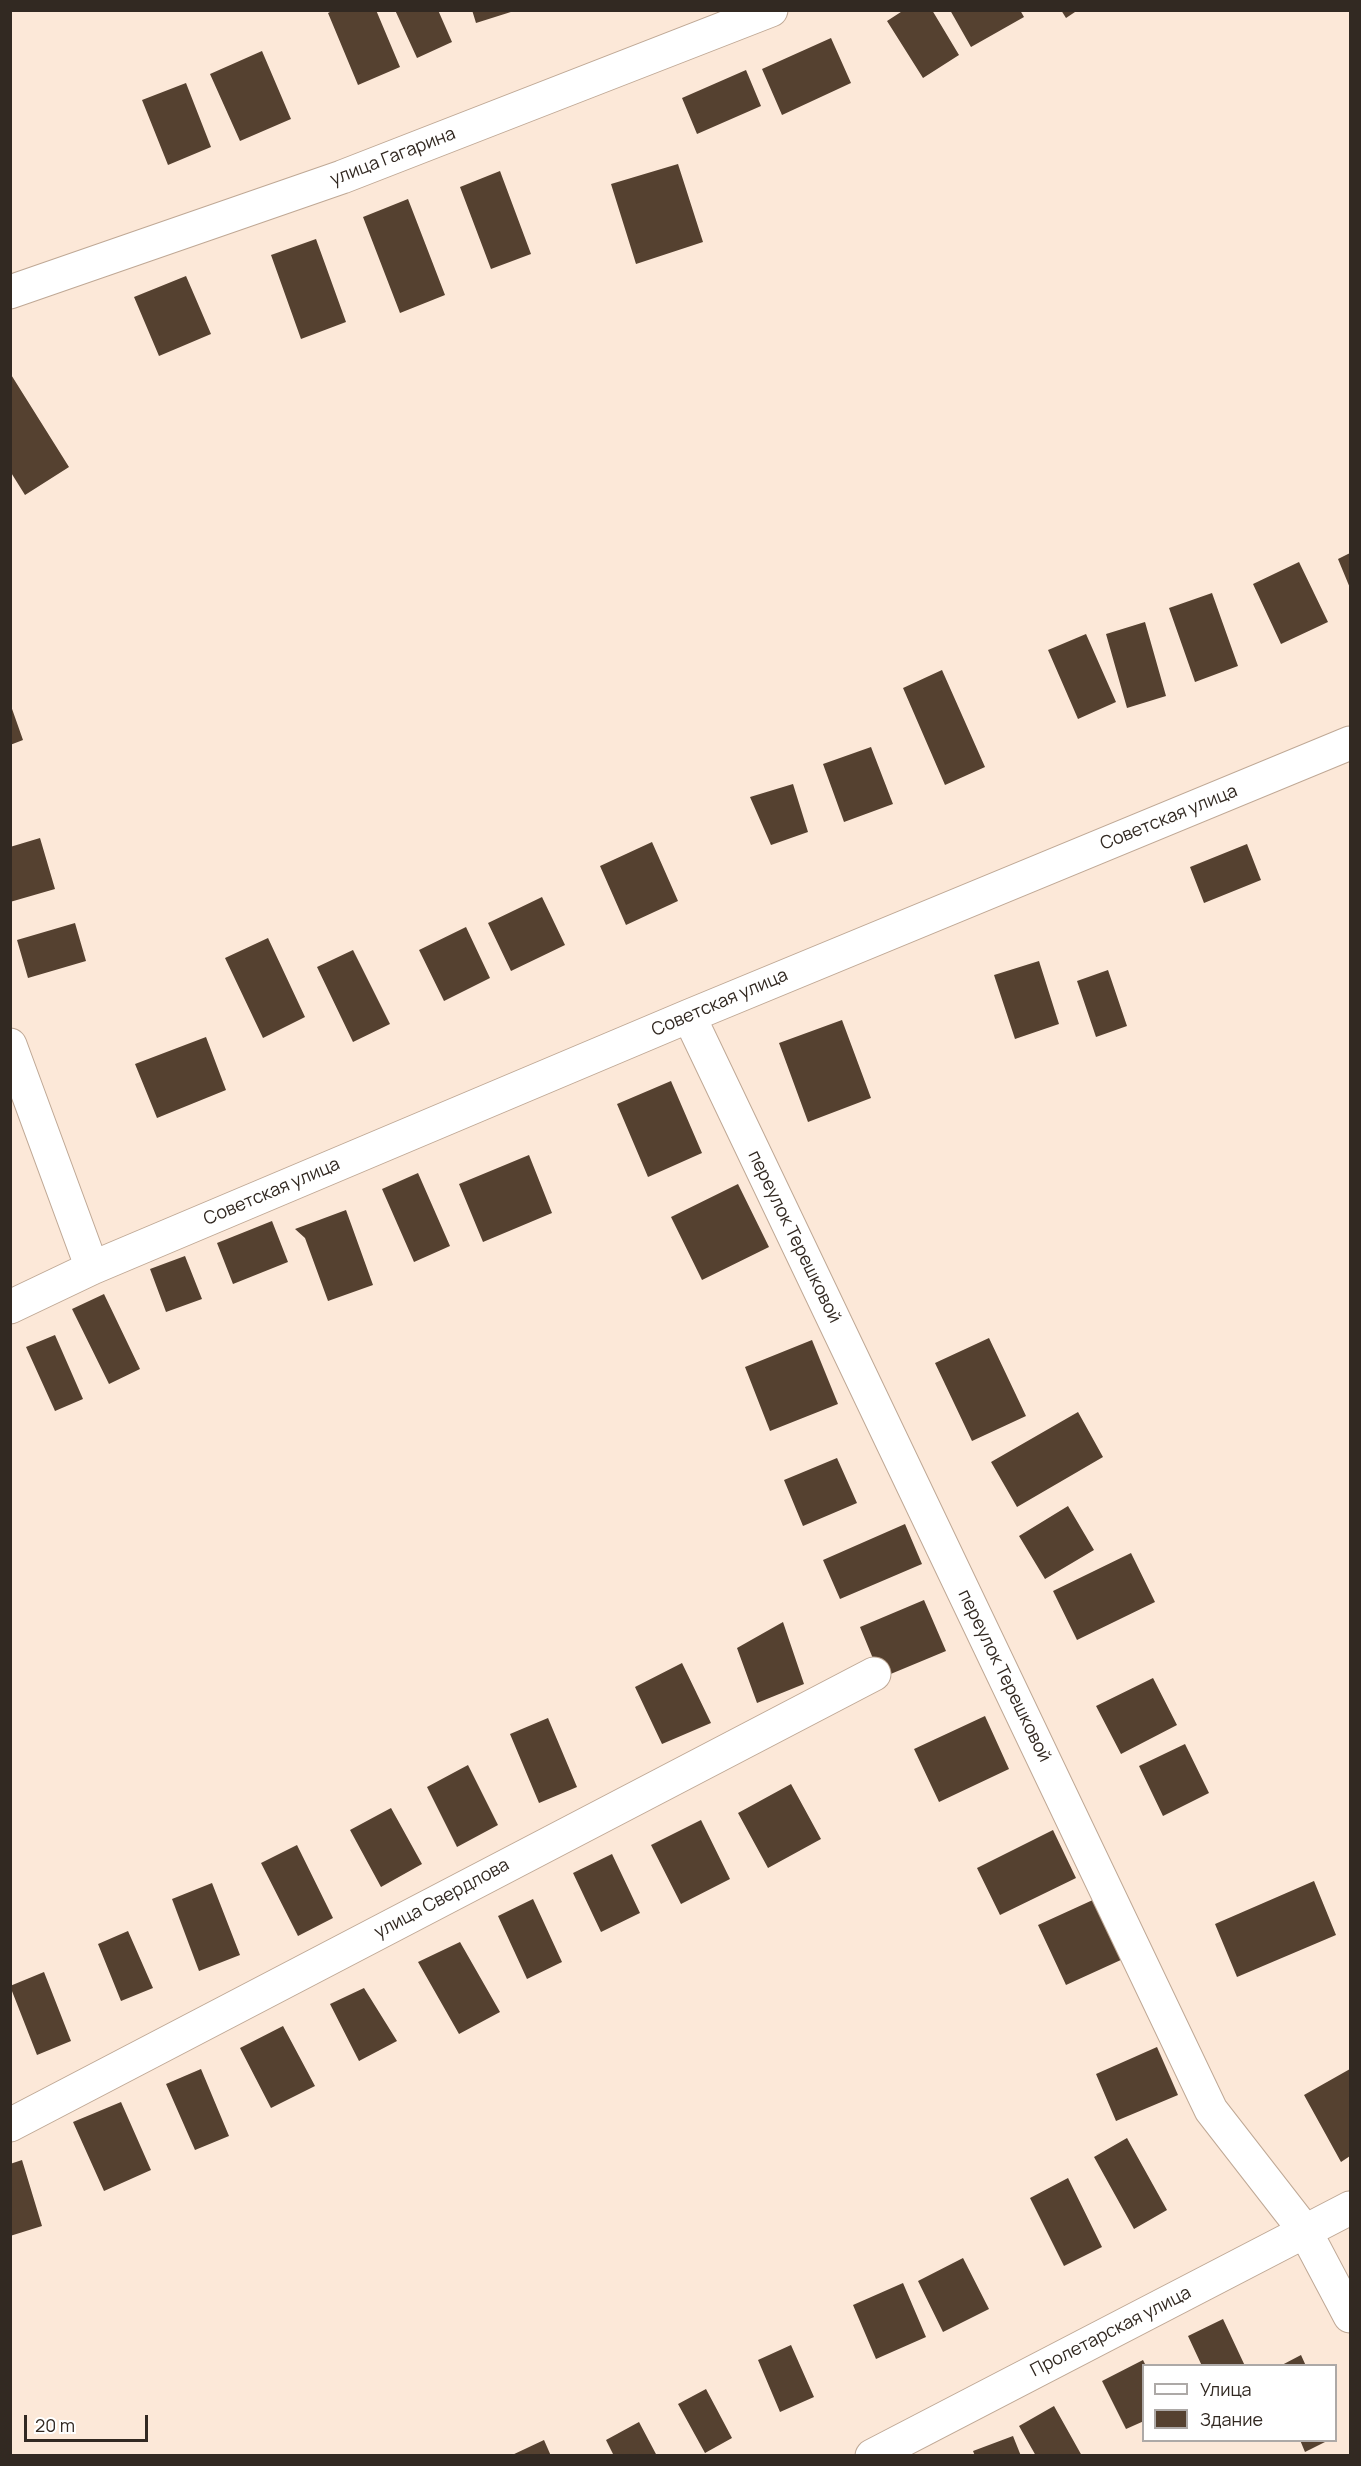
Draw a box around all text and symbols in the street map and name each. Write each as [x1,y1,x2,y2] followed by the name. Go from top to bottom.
[327,123,459,191] street label: улица Гагарина
[1097,781,1241,855] street label: Советская улица
[649,965,791,1041] street label: Советская улица
[743,1147,845,1327] street label: переулок Терешковой
[201,1154,343,1230] street label: Советская улица
[953,1586,1055,1766] street label: переулок Терешковой
[371,1854,513,1944] street label: улица Свердлова
[1027,2282,1195,2382] street label: Пролетарская улица
[1142,2364,1337,2442] legend
[1200,2377,1252,2401] text: Улица
[27,2403,152,2441] scale bar
[1200,2407,1263,2431] text: Здание
[35,2413,75,2437] text: 20 m

